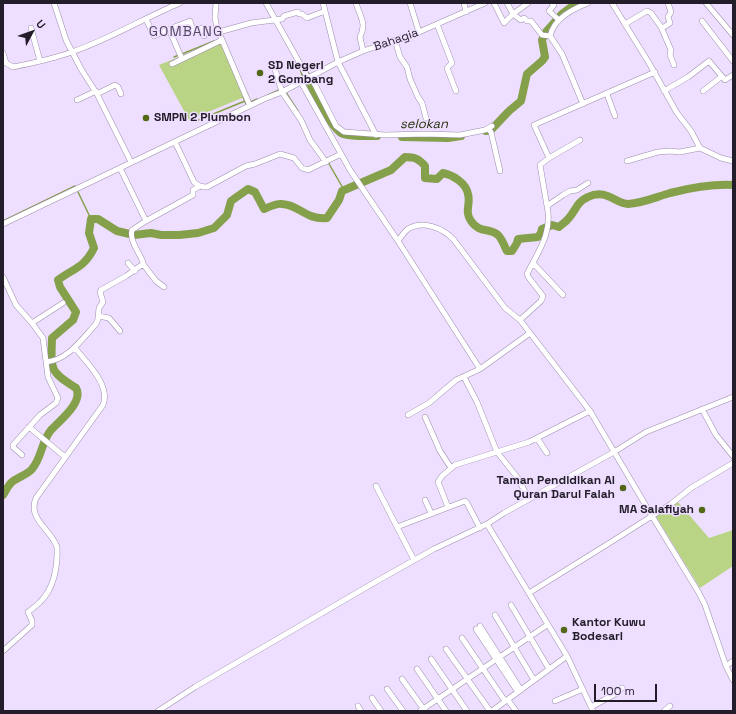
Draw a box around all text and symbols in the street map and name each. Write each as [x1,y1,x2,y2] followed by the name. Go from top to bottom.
[12,12,52,52] north arrow
[33,17,49,32] text: U
[149,24,223,40] district label: GOMBANG
[372,26,420,54] street label: Bahagia
[268,59,333,87] place label: SD Negeri 2 Gombang
[255,68,265,78] marker: SD Negeri 2 Gombang
[154,111,251,125] place label: SMPN 2 Plumbon
[141,113,151,123] marker: SMPN 2 Plumbon
[400,116,448,132] water label: selokan
[496,474,615,502] place label: Taman Pendidikan Al Quran Darul Falah
[618,483,628,493] marker: Taman Pendidikan Al Quran Darul Falah
[619,503,694,517] place label: MA Salafiyah
[697,505,707,515] marker: MA Salafiyah
[572,616,646,644] place label: Kantor Kuwu Bodesari
[559,625,569,635] marker: Kantor Kuwu Bodesari
[596,676,659,702] scale bar
[601,683,635,699] text: 100 m

